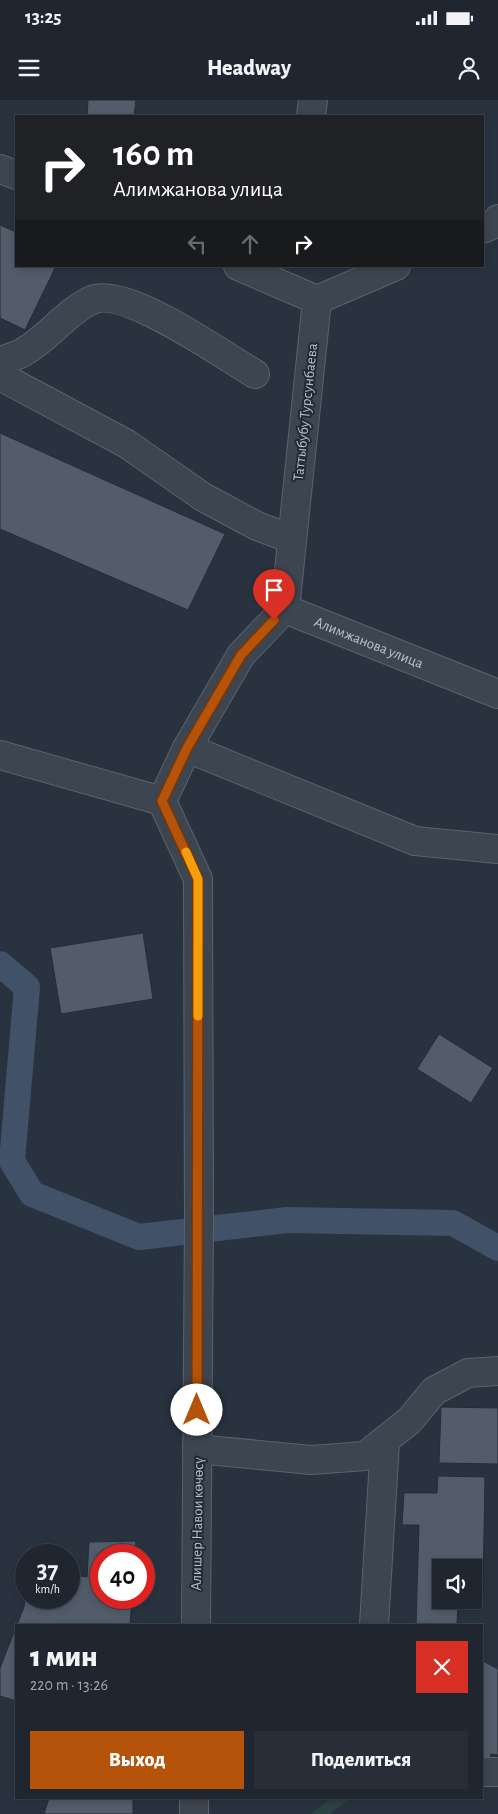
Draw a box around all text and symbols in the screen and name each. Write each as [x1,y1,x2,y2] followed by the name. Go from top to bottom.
[25,8,62,27] text: 13:25
[15,54,43,82] icon: menu
[455,54,483,82] icon: person
[207,57,291,79] text: Headway
[30,135,95,200] icon: right
[113,137,194,172] text: 160 m
[113,178,283,200] text: Алимжанова улица
[183,230,211,258] icon: left
[236,230,264,258] icon: ahead
[289,230,317,258] icon: right
[291,342,320,482] street label: Таттыбубу Турсунбаева
[253,569,295,620] pin
[260,576,288,604] icon: arrive
[312,614,425,671] street label: Алимжанова улица
[170,1383,222,1435] position arrow
[189,1456,206,1591] street label: Алишер Навои көчөсү
[90,1544,155,1609] speed limit sign: 40
[37,1558,58,1583] text: 37
[432,1559,482,1609] map controls
[432,1559,482,1609] button: sound
[35,1583,60,1595] text: km/h
[416,1641,468,1693] button: close
[30,1642,98,1672] text: 1 мин
[30,1677,108,1693] text: 220 m · 13:26
[30,1731,244,1789] button: Выход
[254,1731,468,1789] button: Поделиться

